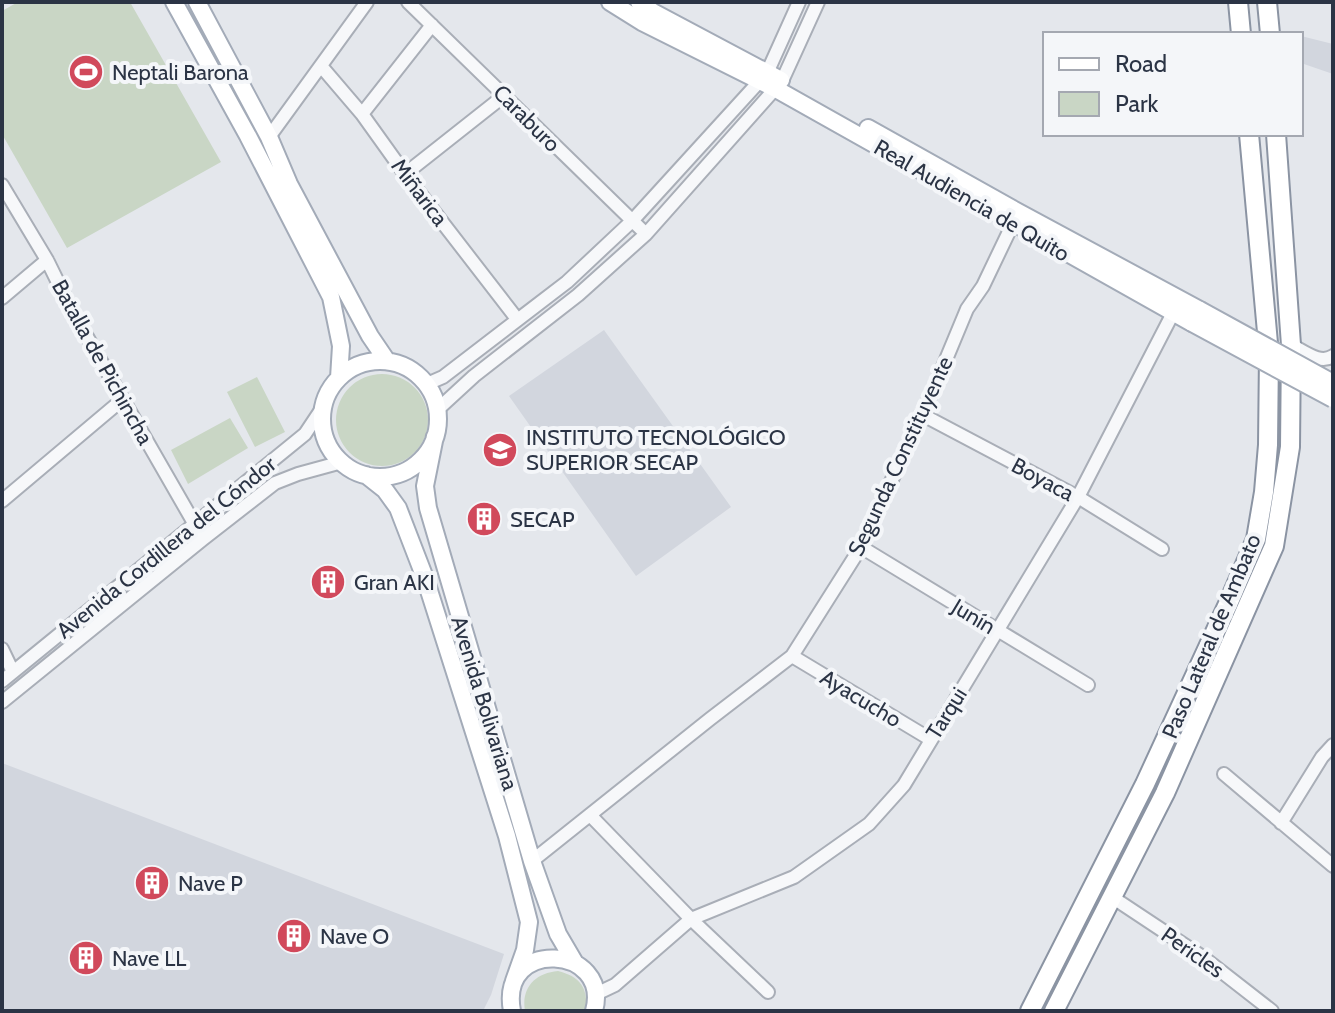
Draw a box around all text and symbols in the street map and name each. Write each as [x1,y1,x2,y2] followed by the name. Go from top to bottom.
[1043,32,1303,136] legend
[1115,49,1167,78] text: Road
[67,53,105,91] sports icon: Neptali Barona
[112,59,249,86] place label: Neptali Barona
[487,79,566,158] street label: Caraburo
[1115,89,1158,118] text: Park
[869,133,1074,267] street label: Real Audiencia de Quito
[386,153,454,232] street label: Miñarica
[46,275,159,450] street label: Batalla de Pichincha
[842,352,959,560] street label: Segunda Constituyente
[526,424,786,476] place label: INSTITUTO TECNOLÓGICO SUPERIOR SECAP
[481,431,519,469] school or university icon: INSTITUTO TECNOLÓGICO SUPERIOR SECAP
[51,450,282,644] street label: Avenida Cordillera del Cóndor
[1007,452,1079,507] street label: Boyaca
[465,500,503,538] building icon: SECAP
[510,506,575,533] place label: SECAP
[1156,530,1267,743] street label: Paso Lateral de Ambato
[309,563,347,601] building icon: Gran AKI
[354,569,435,596] place label: Gran AKI
[946,592,1000,640] street label: Junín
[445,613,524,794] street label: Avenida Bolivariana
[815,664,906,733] street label: Ayacucho
[920,682,973,744] street label: Tarqui
[133,864,171,902] building icon: Nave P
[178,870,243,897] place label: Nave P
[275,917,313,955] building icon: Nave O
[1156,921,1229,984] street label: Pericles
[320,923,389,950] place label: Nave O
[67,939,105,977] building icon: Nave LL
[112,945,186,972] place label: Nave LL

